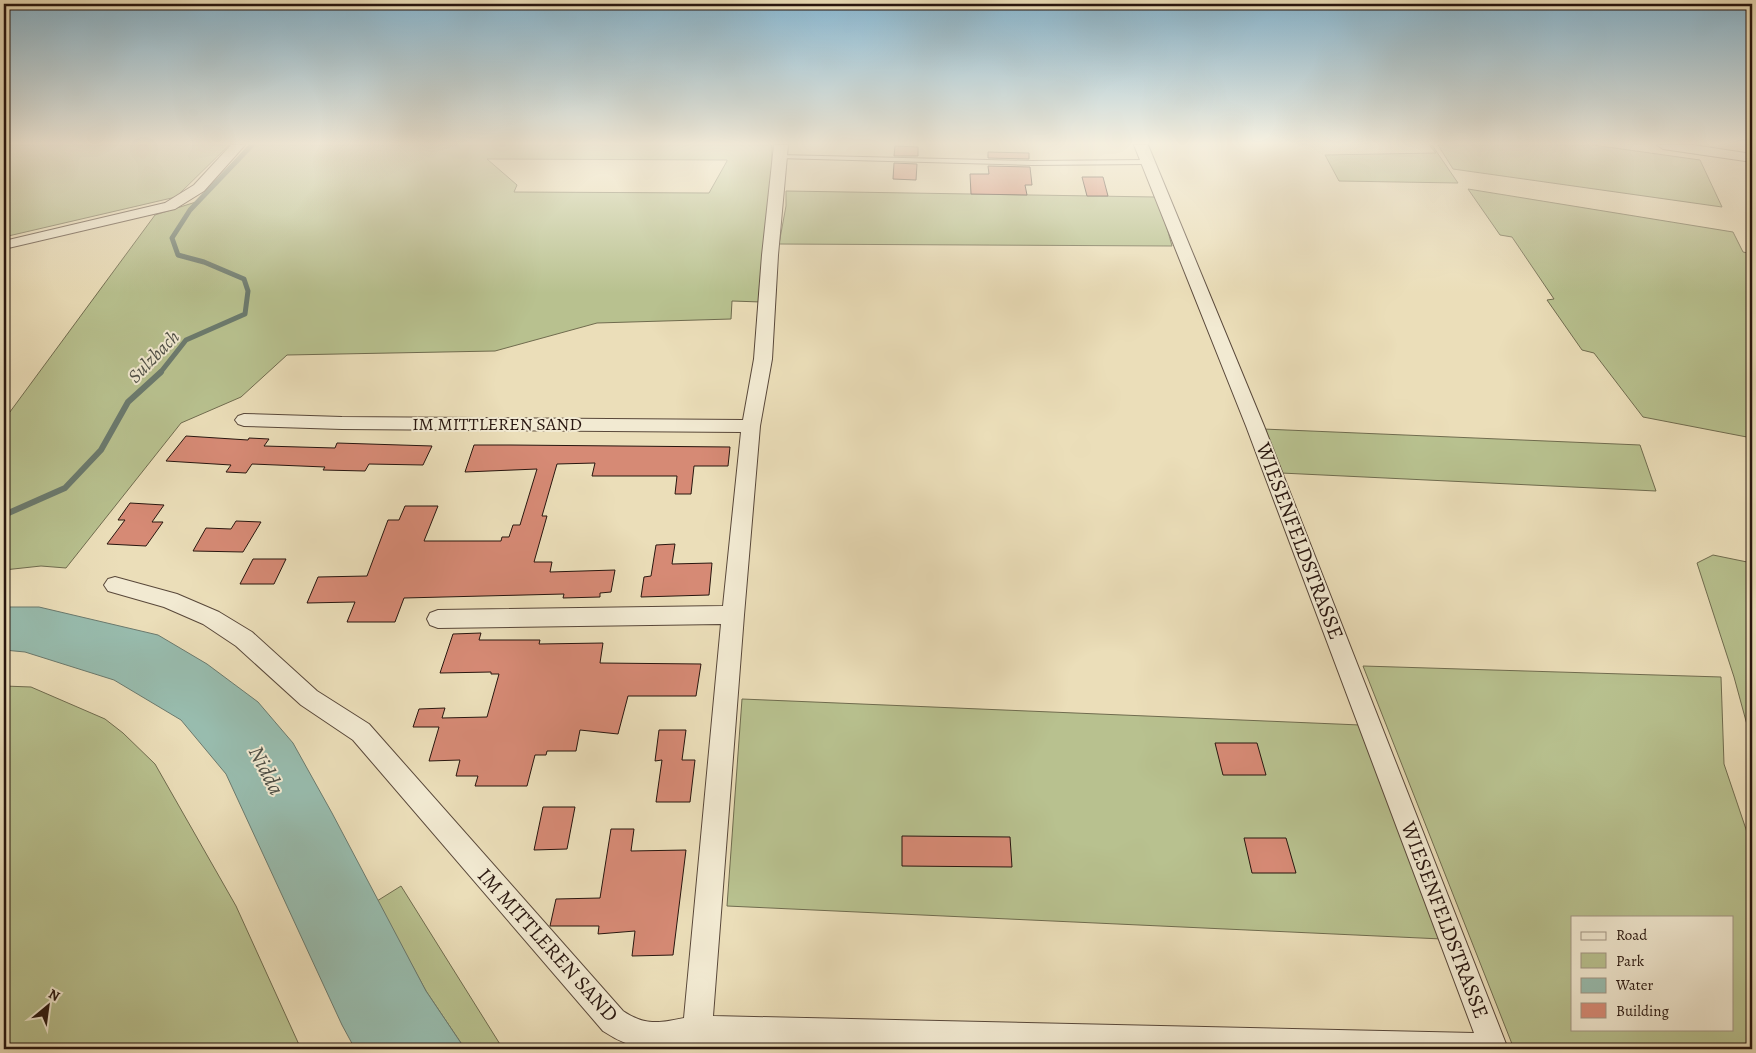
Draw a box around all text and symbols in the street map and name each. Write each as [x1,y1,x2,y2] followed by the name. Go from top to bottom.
[122,324,185,389] water label: Sulzbach
[412,412,582,436] street label: IM MITTLEREN SAND
[1249,438,1350,643] street label: WIESENFELDSTRASSE
[241,741,291,800] water label: Nidda
[1394,817,1495,1022] street label: WIESENFELDSTRASSE
[471,862,625,1028] street label: IM MITTLEREN SAND
[1571,916,1734,1030] legend
[1616,925,1648,945] text: Road
[1616,951,1645,971] text: Park
[1615,975,1653,995] text: Water
[22,980,72,1030] north arrow
[45,984,63,1006] text: N
[1616,1001,1669,1021] text: Building

